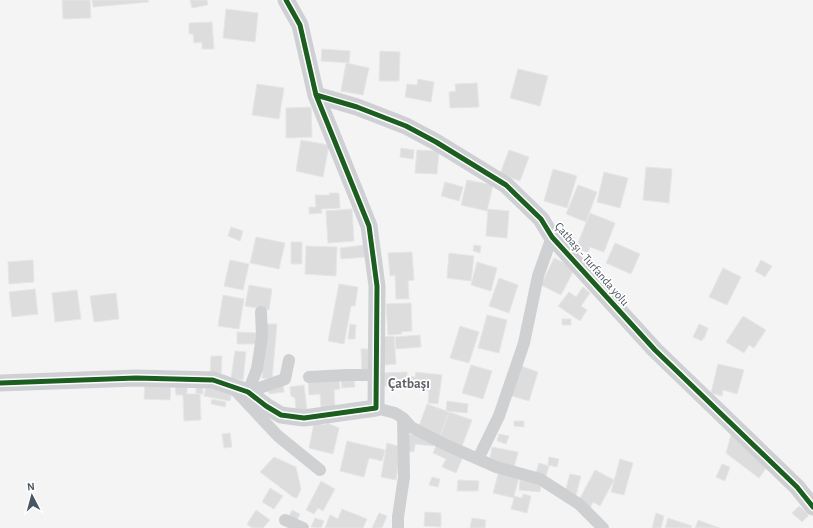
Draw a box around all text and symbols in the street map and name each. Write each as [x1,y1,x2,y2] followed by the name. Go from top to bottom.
[552,220,631,309] street label: Çatbaşı - Turfanda yolu
[388,377,430,391] district label: Çatbaşı
[12,476,52,516] north arrow
[27,481,35,492] text: N

